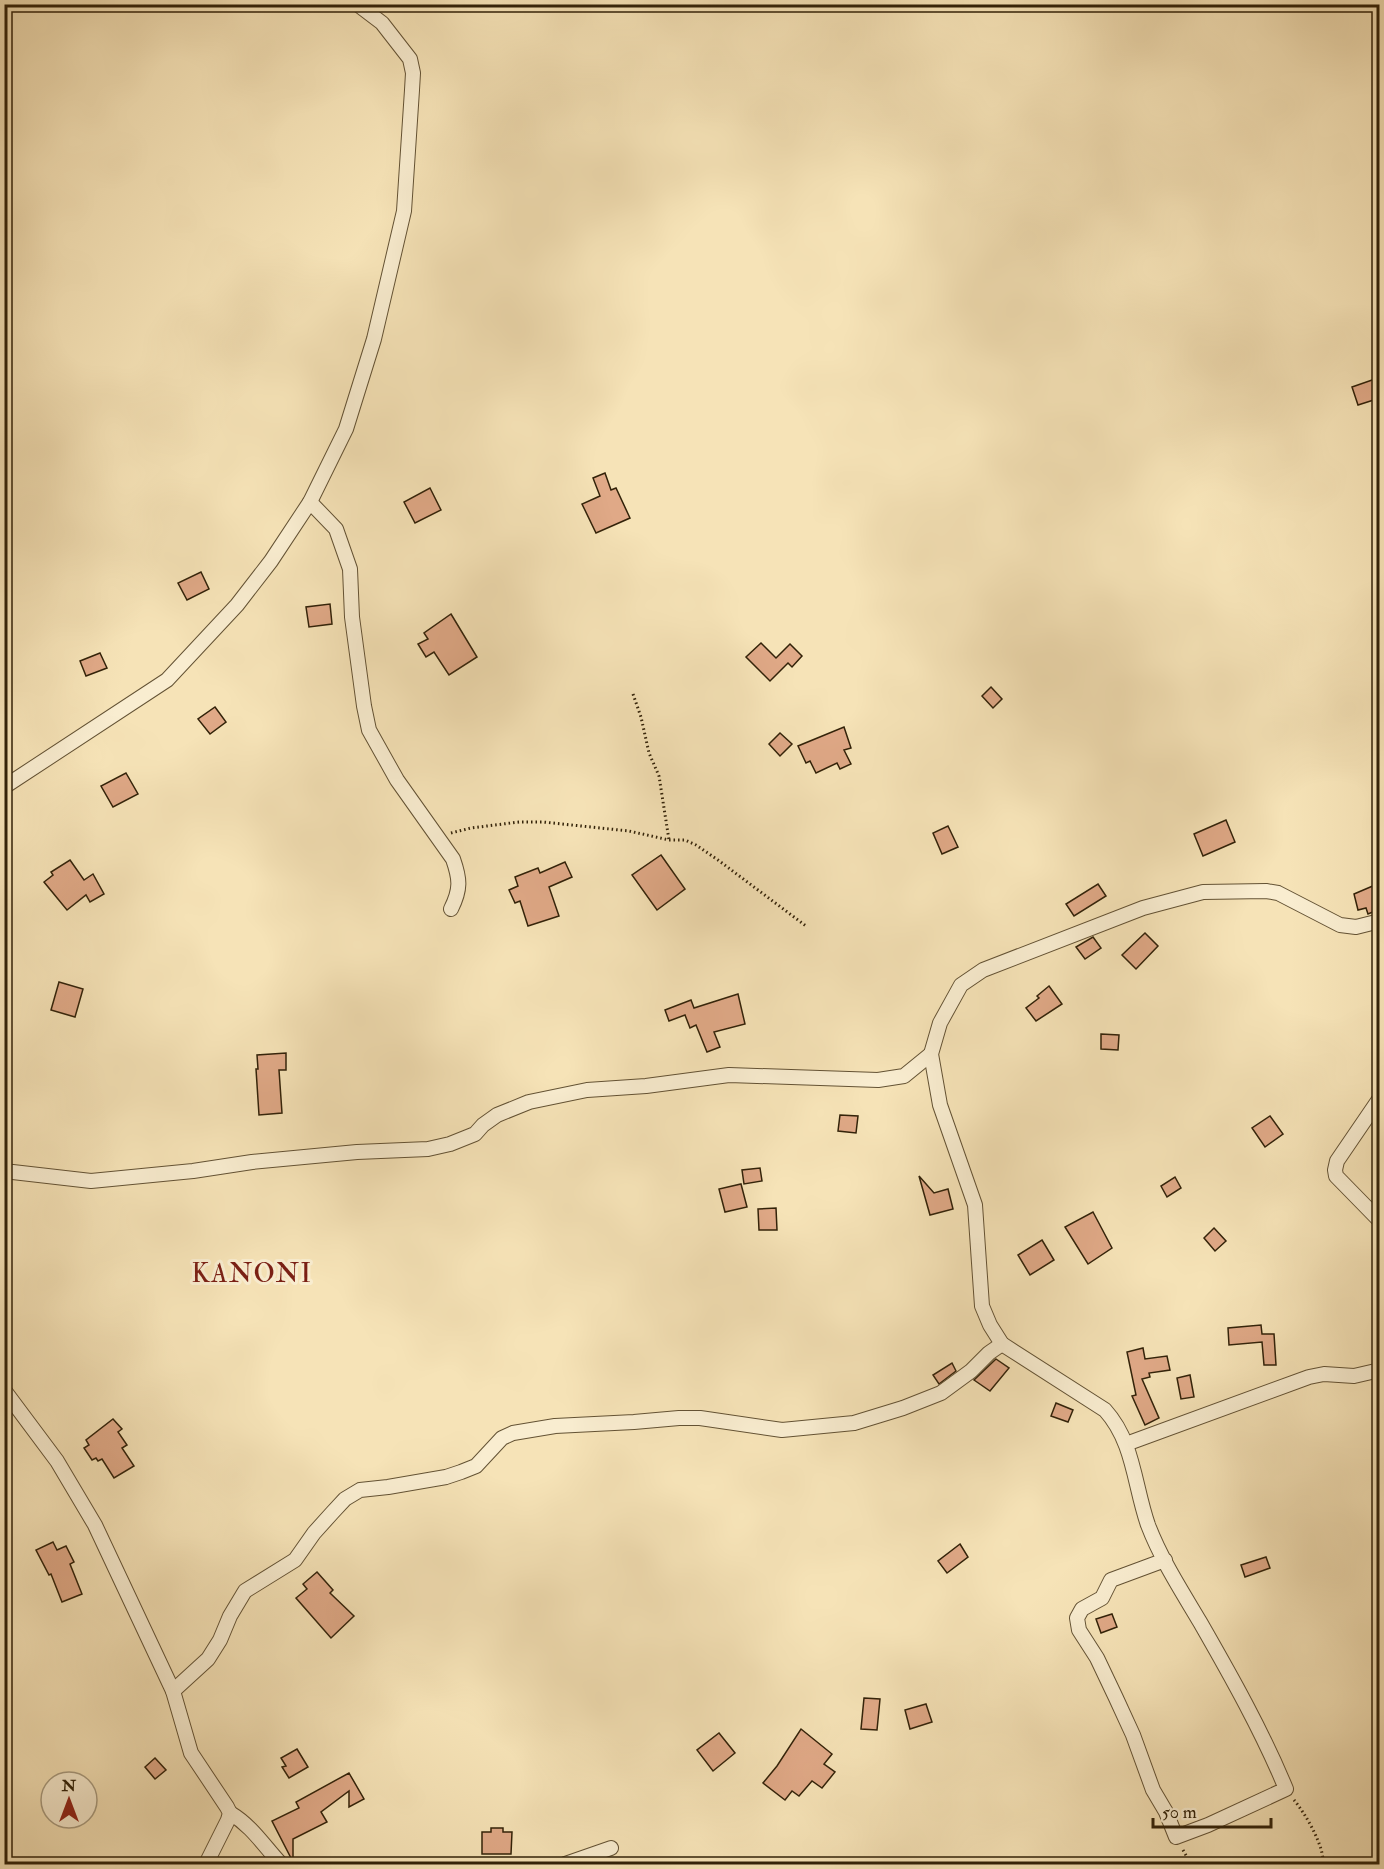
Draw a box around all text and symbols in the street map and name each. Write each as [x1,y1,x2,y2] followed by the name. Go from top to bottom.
[191,1258,313,1290] district label: KANONI
[39,1770,99,1830] north arrow
[61,1776,77,1796] text: N
[1153,1791,1272,1829] scale bar
[1162,1801,1197,1824] text: 50 m

